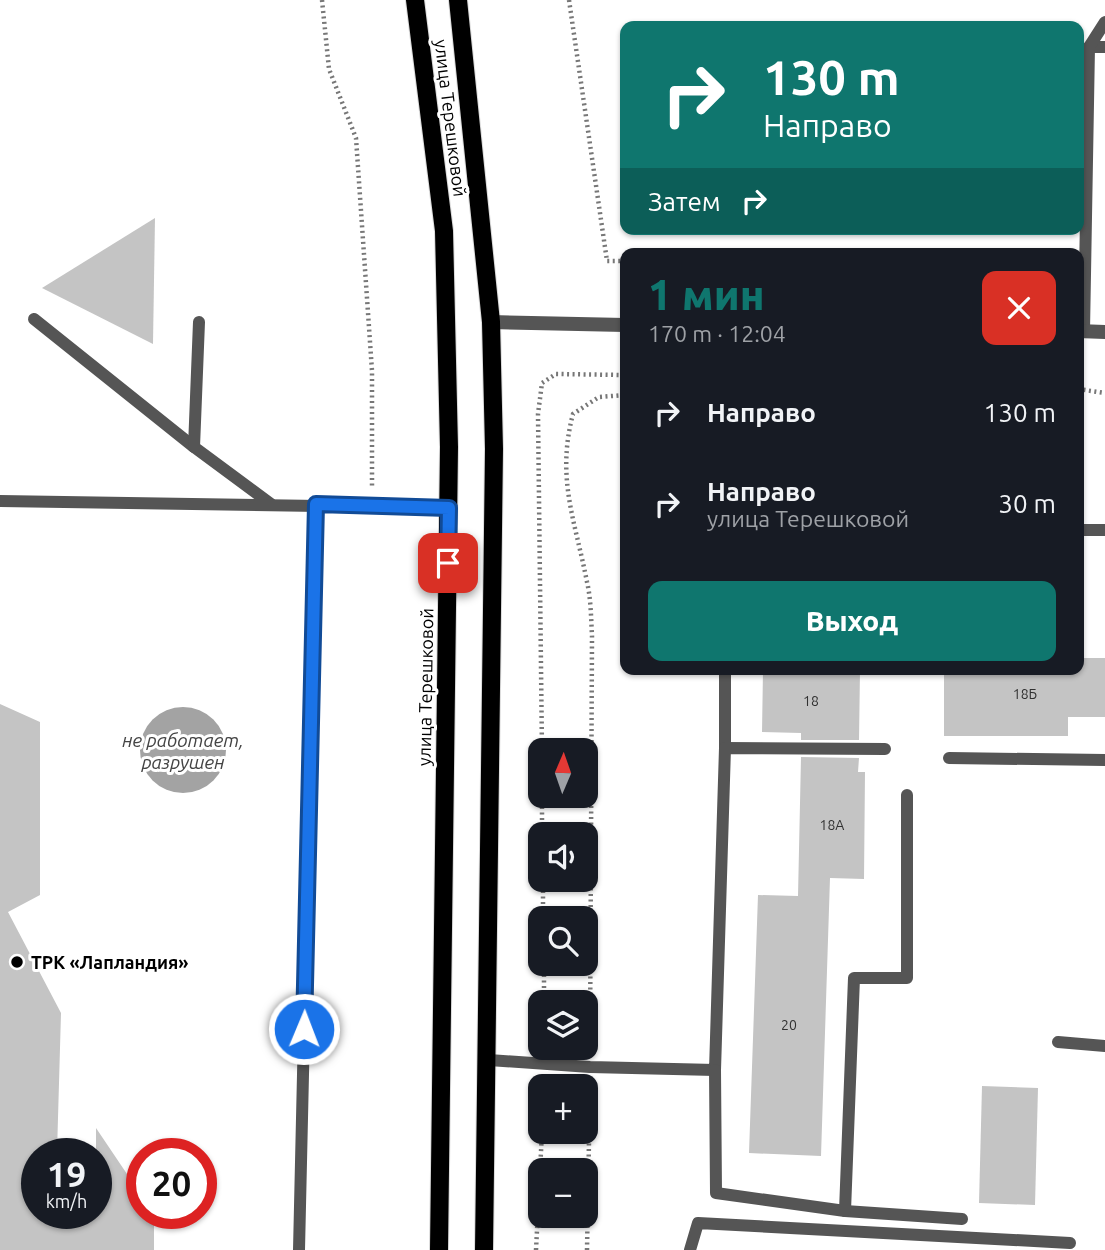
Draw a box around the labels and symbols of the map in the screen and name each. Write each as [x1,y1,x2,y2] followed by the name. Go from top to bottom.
[431,38,471,198] street label: улица Терешковой
[418,533,478,593] pin
[414,608,436,766] street label: улица Терешковой
[1013,686,1037,702] house number: 18Б
[803,693,819,709] house number: 18
[122,729,244,773] water label: не работает, разрушен
[528,738,598,808] north arrow
[820,817,844,833] house number: 18А
[31,952,189,972] place label: ТРК «Лапландия»
[9,954,25,970] marker: ТРК «Лапландия»
[267,992,341,1066] position arrow
[781,1017,797,1033] house number: 20
[126,1138,217,1229] speed limit sign: 20

